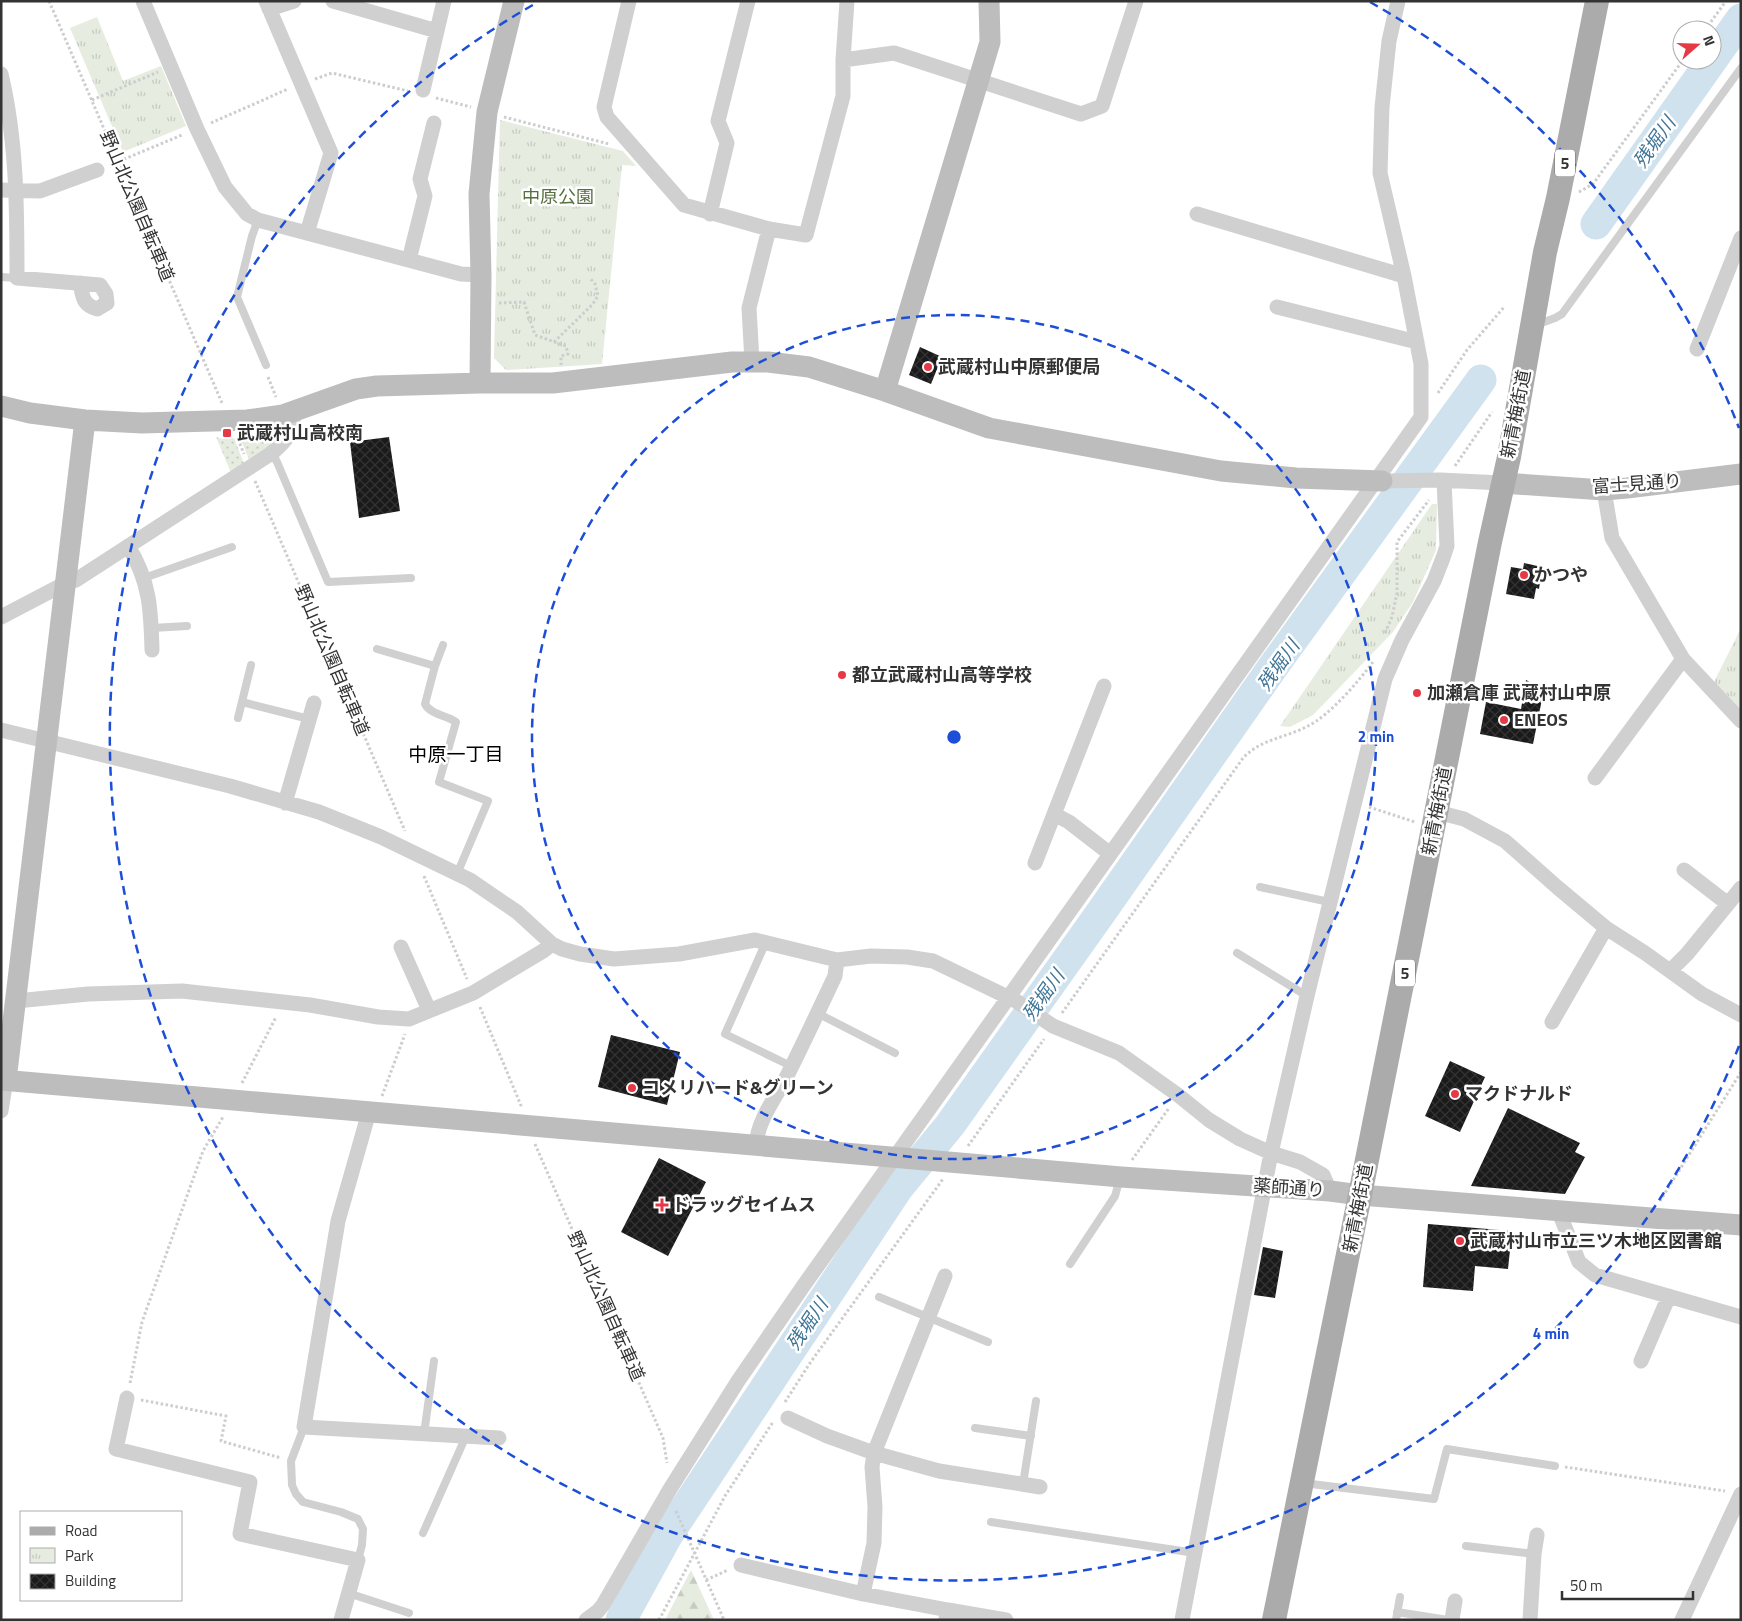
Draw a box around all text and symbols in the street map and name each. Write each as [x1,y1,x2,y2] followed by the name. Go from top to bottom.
[1672,20,1722,70] north arrow
[1698,32,1721,49] text: N
[1625,108,1683,173] water label: 残堀川
[93,126,182,286] street label: 野山北公園自転車道
[1555,150,1575,177] road number: 5
[522,183,594,210] park label: 中原公園
[938,353,1100,380] place label: 武蔵村山中原郵便局
[922,361,934,373] marker: 武蔵村山中原郵便局
[1494,367,1537,461] street label: 新青梅街道
[237,419,363,446] place label: 武蔵村山高校南
[221,427,233,439] marker: 武蔵村山高校南
[1591,467,1683,500] street label: 富士見通り
[1534,561,1588,588] place label: かつや
[1518,569,1530,581] marker: かつや
[288,580,377,740] street label: 野山北公園自転車道
[1249,631,1307,696] water label: 残堀川
[852,661,1032,688] place label: 都立武蔵村山高等学校
[836,669,848,681] marker: 都立武蔵村山高等学校
[1427,679,1611,706] place label: 加瀬倉庫 武蔵村山中原
[1411,687,1423,699] marker: 加瀬倉庫 武蔵村山中原
[1514,706,1568,733] place label: ENEOS
[1498,714,1510,726] marker: ENEOS
[1358,725,1394,748] text: 2 min
[945,728,963,746] centre of rings
[408,739,504,768] district label: 中原一丁目
[1415,764,1458,858] street label: 新青梅街道
[1395,960,1415,986] road number: 5
[1014,961,1072,1026] water label: 残堀川
[642,1074,834,1101] place label: コメリハード&グリーン
[1465,1080,1573,1107] place label: マクドナルド
[626,1082,638,1094] marker: コメリハード&グリーン
[1449,1088,1461,1100] marker: マクドナルド
[1336,1161,1379,1255] street label: 新青梅街道
[1252,1172,1326,1203] street label: 薬師通り
[672,1191,816,1218] place label: ドラッグセイムス
[656,1199,668,1211] marker: ドラッグセイムス
[561,1226,652,1385] street label: 野山北公園自転車道
[1470,1227,1722,1254] place label: 武蔵村山市立三ツ木地区図書館
[1454,1235,1466,1247] marker: 武蔵村山市立三ツ木地区図書館
[779,1290,836,1355] water label: 残堀川
[1533,1322,1569,1345] text: 4 min
[20,1511,182,1601] legend
[65,1519,97,1542] text: Road
[65,1544,94,1567] text: Park
[1562,1568,1693,1600] scale bar
[65,1569,116,1592] text: Building
[1570,1574,1603,1597] text: 50 m

